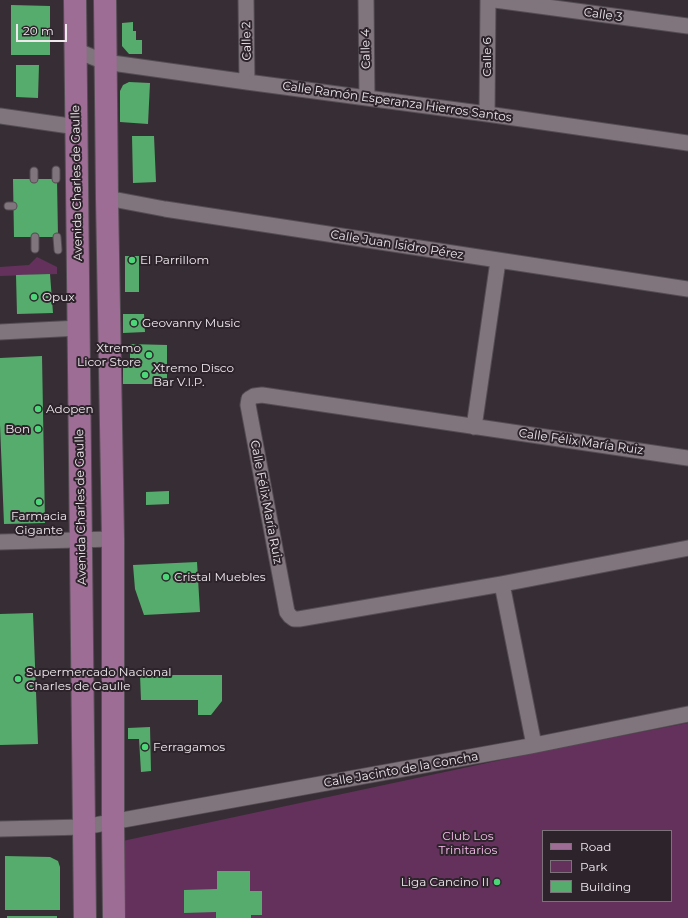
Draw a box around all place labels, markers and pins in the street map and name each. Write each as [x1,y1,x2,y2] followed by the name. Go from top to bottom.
[140,253,209,267] place label: El Parrillom
[127,255,137,265] marker: El Parrillom
[42,290,75,304] place label: Opux
[29,292,39,302] marker: Opux
[142,316,240,330] place label: Geovanny Music
[129,318,139,328] marker: Geovanny Music
[77,341,141,369] place label: Xtremo Licor Store
[144,350,154,360] marker: Xtremo Licor Store
[153,361,234,389] place label: Xtremo Disco Bar V.I.P.
[140,370,150,380] marker: Xtremo Disco Bar V.I.P.
[46,402,94,416] place label: Adopen
[33,404,43,414] marker: Adopen
[5,422,30,436] place label: Bon
[33,424,43,434] marker: Bon
[34,497,44,507] marker: Farmacia Gigante
[11,509,67,537] place label: Farmacia Gigante
[174,570,266,584] place label: Cristal Muebles
[161,572,171,582] marker: Cristal Muebles
[26,665,171,693] place label: Supermercado Nacional Charles de Gaulle
[13,674,23,684] marker: Supermercado Nacional Charles de Gaulle
[153,740,225,754] place label: Ferragamos
[140,742,150,752] marker: Ferragamos
[401,875,489,889] place label: Liga Cancino II
[492,877,502,887] marker: Liga Cancino II

